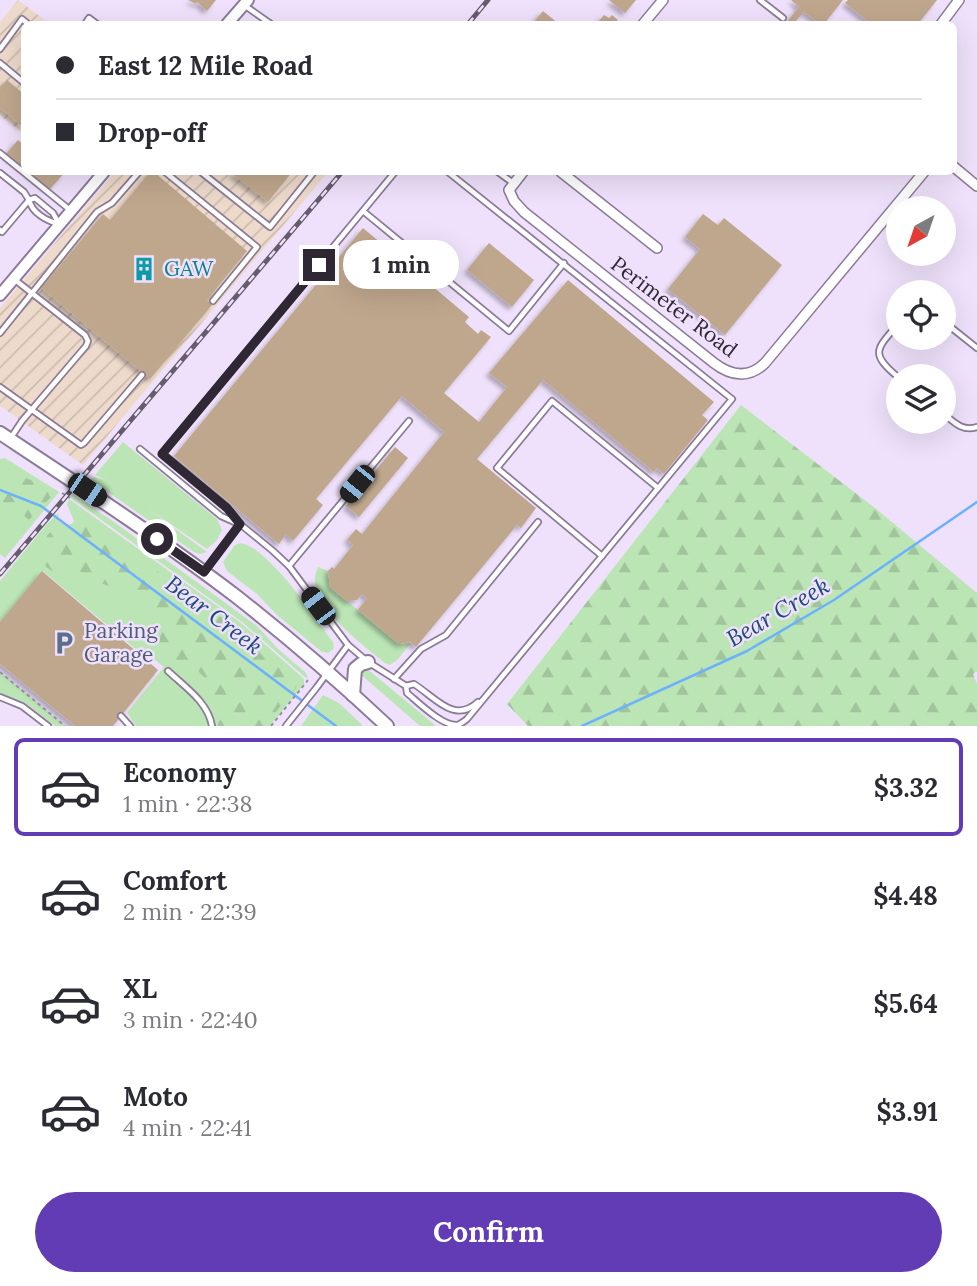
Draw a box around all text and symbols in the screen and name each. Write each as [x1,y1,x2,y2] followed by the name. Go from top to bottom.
[98,49,313,82] text: East 12 Mile Road
[98,116,206,149] text: Drop-off
[886,196,956,266] north arrow
[886,196,956,434] map controls
[344,240,459,290] callout: 1 min
[303,249,335,281] route end
[372,250,430,279] text: 1 min
[606,250,743,363] street label: Perimeter Road
[130,255,158,283] building icon: GAW
[164,255,214,282] place label: GAW
[886,280,956,350] button: locate
[886,364,956,434] button: layers
[336,461,379,507] car
[64,470,111,510] car
[141,523,173,555] route start
[160,569,269,661] water label: Bear Creek
[721,570,834,653] water label: Bear Creek
[297,583,340,629] car
[84,617,158,668] place label: Parking Garage
[50,629,78,657] parking icon: Parking Garage
[39,756,102,819] icon: car
[123,756,236,789] text: Economy
[874,771,938,804] text: $3.32
[123,789,252,818] text: 1 min · 22:38
[39,864,102,927] icon: car
[123,864,227,897] text: Comfort
[873,879,938,912] text: $4.48
[123,897,257,926] text: 2 min · 22:39
[39,972,102,1035] icon: car
[123,972,157,1005] text: XL
[873,987,938,1020] text: $5.64
[123,1005,258,1034] text: 3 min · 22:40
[39,1080,102,1143] icon: car
[123,1080,188,1113] text: Moto
[877,1095,938,1128] text: $3.91
[123,1113,252,1142] text: 4 min · 22:41
[35,1192,942,1272] button: Confirm

